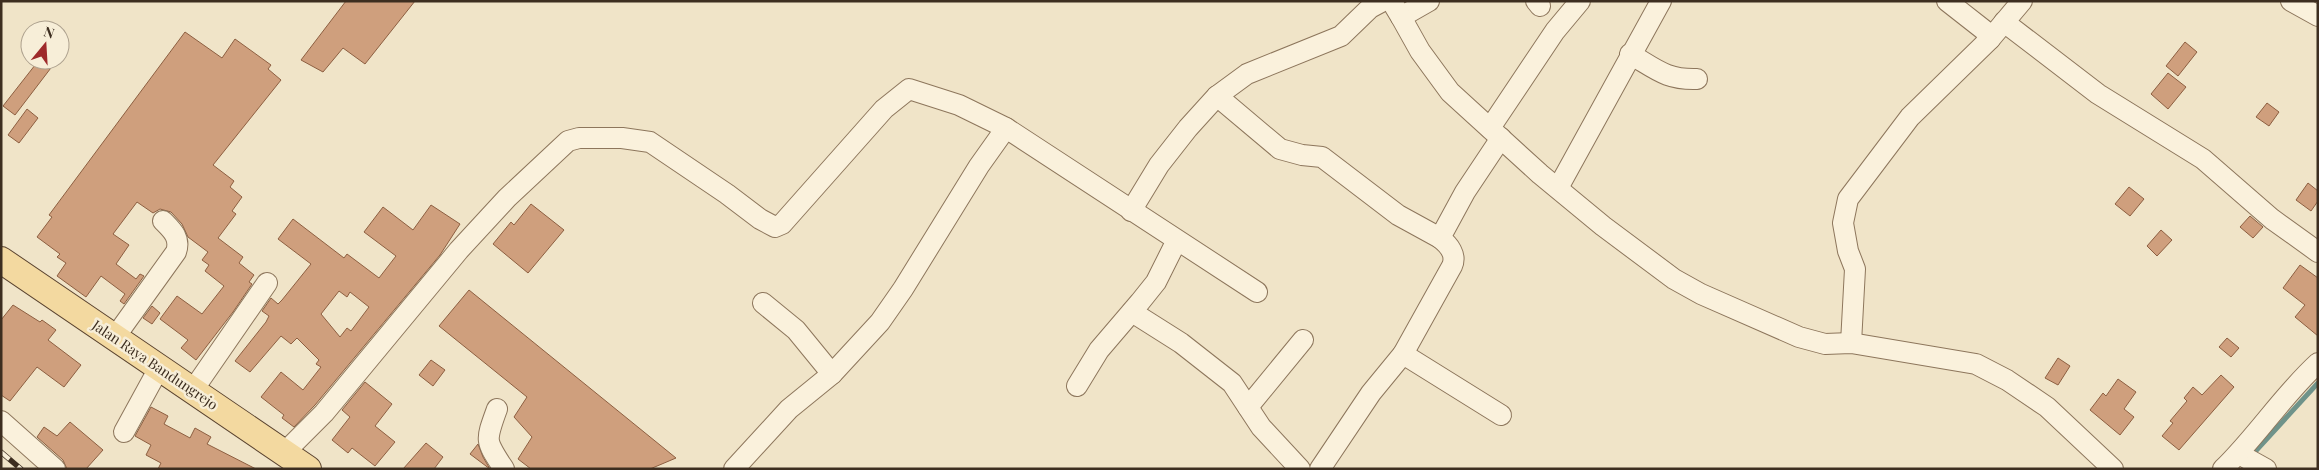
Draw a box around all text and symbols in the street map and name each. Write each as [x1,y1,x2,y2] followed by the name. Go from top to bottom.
[20,20,70,70] north arrow
[41,22,57,43] text: N
[88,315,222,414] street label: Jalan Raya Bandungrejo

